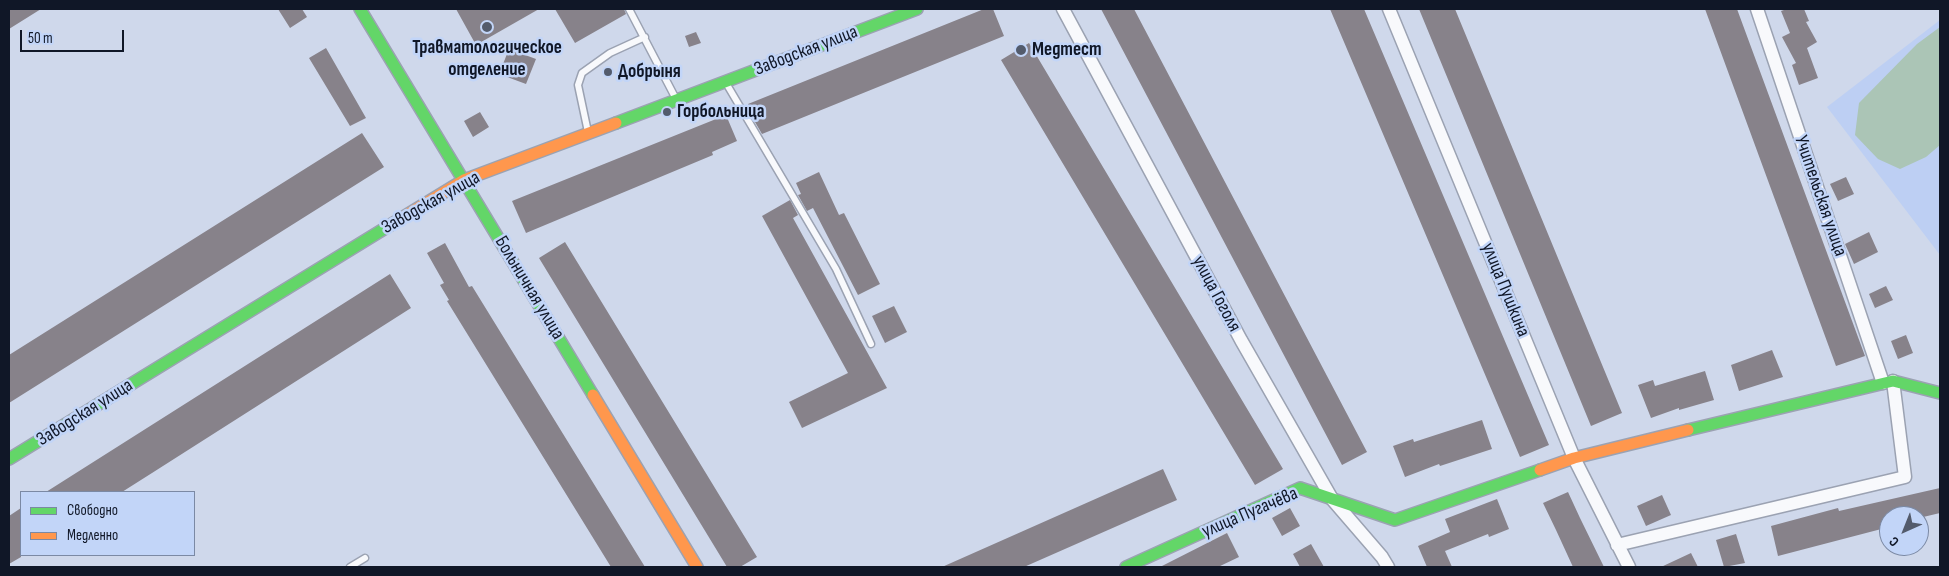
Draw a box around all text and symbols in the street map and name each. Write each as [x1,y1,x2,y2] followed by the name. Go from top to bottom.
[22,20,126,52] scale bar
[480,20,494,34] marker: Травматологическое отделение
[751,21,861,81] street label: Заводская улица
[28,29,53,48] text: 50 m
[412,37,562,81] place label: Травматологическое отделение
[1032,39,1102,61] place label: Медтест
[1014,43,1028,57] marker: Медтест
[618,61,681,83] place label: Добрыня
[602,66,614,78] marker: Добрыня
[677,101,765,123] place label: Горбольница
[661,106,673,118] marker: Горбольница
[1789,133,1851,259] street label: Учительская улица
[378,167,484,239] street label: Заводская улица
[489,232,569,344] street label: Больничная улица
[1476,240,1534,340] street label: улица Пушкина
[1187,252,1245,336] street label: улица Гоголя
[33,374,137,452] street label: Заводская улица
[1199,483,1301,543] street label: улица Пугачёва
[20,491,195,556] legend
[67,501,118,520] text: Свободно
[1879,506,1929,556] north arrow
[67,526,118,545] text: Медленно
[1885,533,1902,550] text: С

